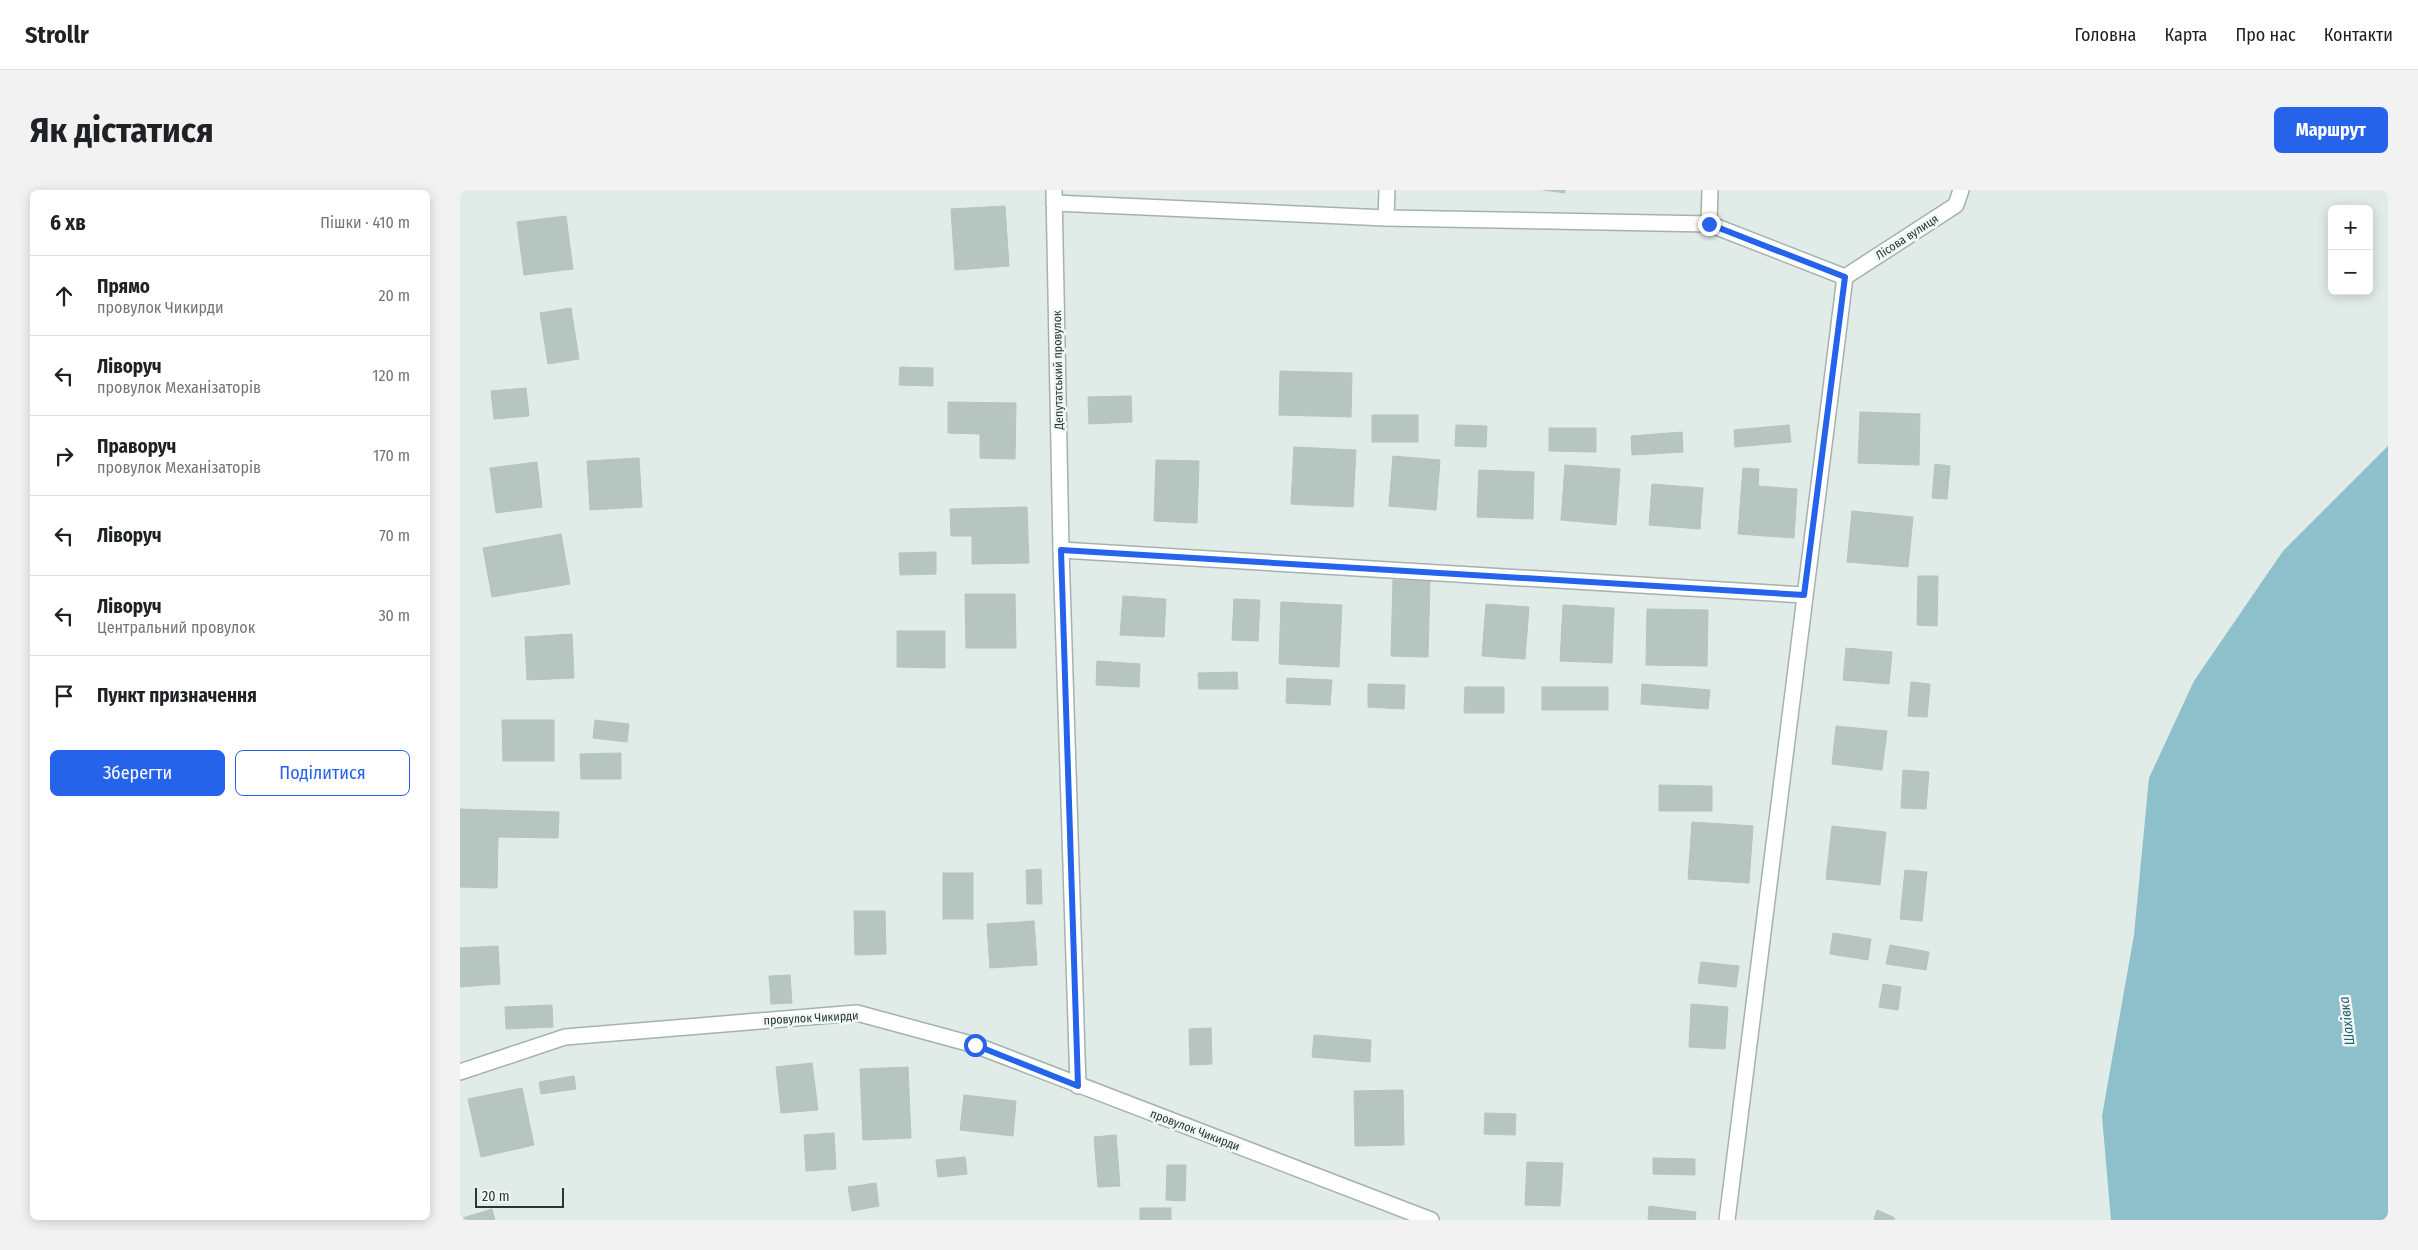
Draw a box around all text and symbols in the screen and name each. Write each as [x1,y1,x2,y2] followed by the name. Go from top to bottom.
[25,21,89,49] text: Strollr
[2074,24,2136,46] text: Головна
[2164,24,2207,46] text: Карта
[2235,24,2296,46] text: Про нас
[2324,24,2393,46] text: Контакти
[2274,107,2388,153] button: Маршрут
[30,109,214,151] text: Як дістатися
[2328,205,2373,295] map controls
[2328,205,2373,250] button: +
[50,210,86,236] text: 6 хв
[1873,212,1941,262] street label: Лісова вулиця
[320,213,410,232] text: Пішки · 410 m
[1698,213,1721,236] route end
[2328,250,2373,295] button: −
[97,275,150,298] text: Прямо
[50,282,78,310] icon: ahead
[379,286,410,305] text: 20 m
[97,298,224,317] text: провулок Чикирди
[1050,310,1066,431] street label: Депутатський провулок
[97,355,162,378] text: Ліворуч
[50,362,78,390] icon: left
[372,366,410,385] text: 120 m
[97,378,261,397] text: провулок Механізаторів
[97,435,176,458] text: Праворуч
[50,442,78,470] icon: right
[373,446,410,465] text: 170 m
[97,458,261,477] text: провулок Механізаторів
[50,522,78,550] icon: left
[97,524,162,547] text: Ліворуч
[379,526,410,545] text: 70 m
[97,595,162,618] text: Ліворуч
[50,602,78,630] icon: left
[378,606,410,625] text: 30 m
[97,618,255,637] text: Центральний провулок
[50,682,78,710] icon: arrive
[97,684,257,707] text: Пункт призначення
[50,750,225,796] button: Зберегти
[235,750,410,796] button: Поділитися
[2336,996,2358,1046] water label: Шахівка
[763,1009,859,1027] street label: провулок Чикирди
[964,1034,987,1057] route start
[1148,1106,1242,1154] street label: провулок Чикирди
[475,1185,564,1208] scale bar
[482,1188,510,1205] text: 20 m

